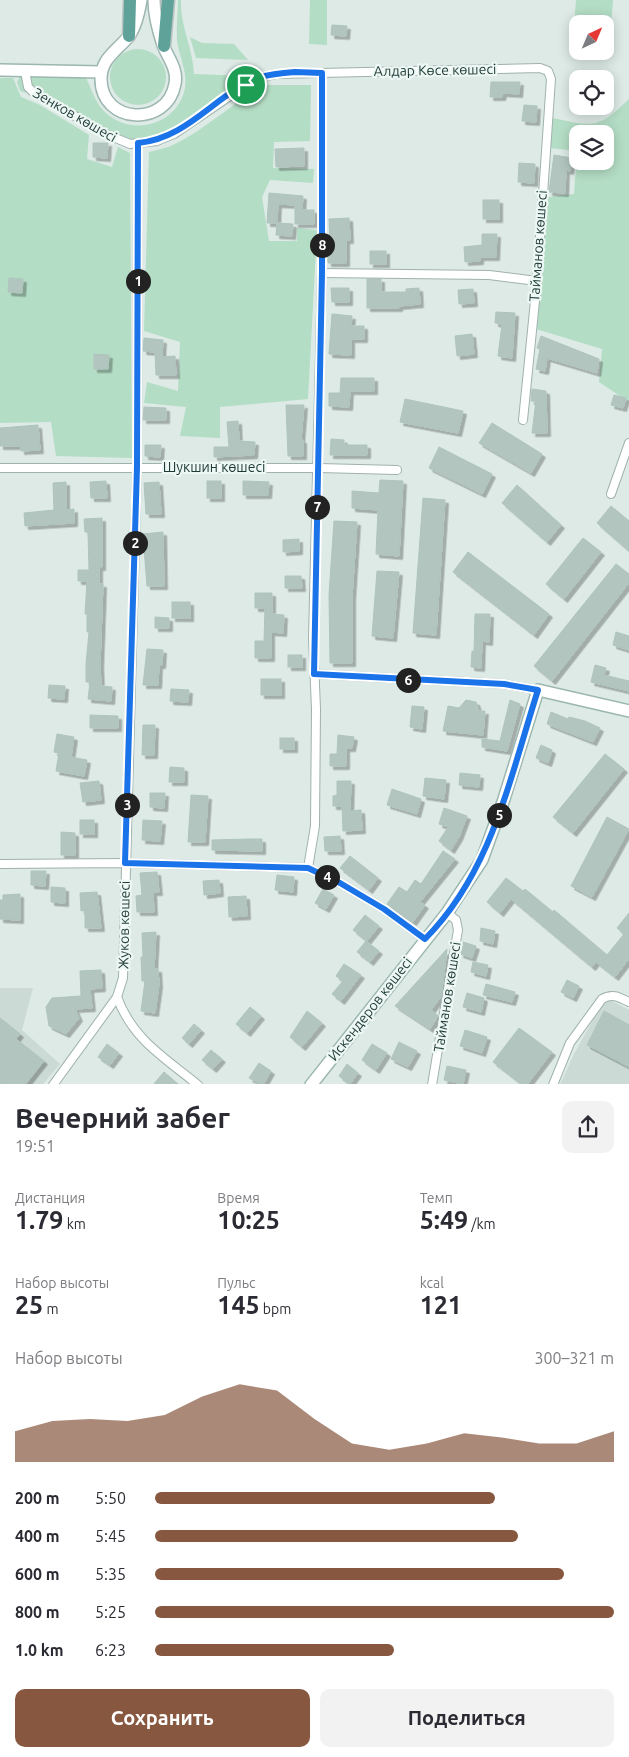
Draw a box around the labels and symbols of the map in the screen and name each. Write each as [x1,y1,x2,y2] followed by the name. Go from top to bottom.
[569,15,614,60] north arrow
[374,61,496,79] street label: Алдар Көсе көшесі
[225,64,267,106] pin
[30,85,120,145] street label: Зенков көшесі
[526,190,550,302] street label: Тайманов көшесі
[310,232,334,258] pin: 8
[126,268,150,294] pin: 1
[163,459,265,475] street label: Шукшин көшесі
[304,494,330,520] pin: 7
[122,530,148,556] pin: 2
[396,668,420,692] pin: 6
[114,792,140,818] pin: 3
[486,802,512,828] pin: 5
[314,864,340,890] pin: 4
[115,881,133,969] street label: Жуков көшесі
[430,941,464,1053] street label: Тайманов көшесі
[325,954,415,1064] street label: Искендеров көшесі

